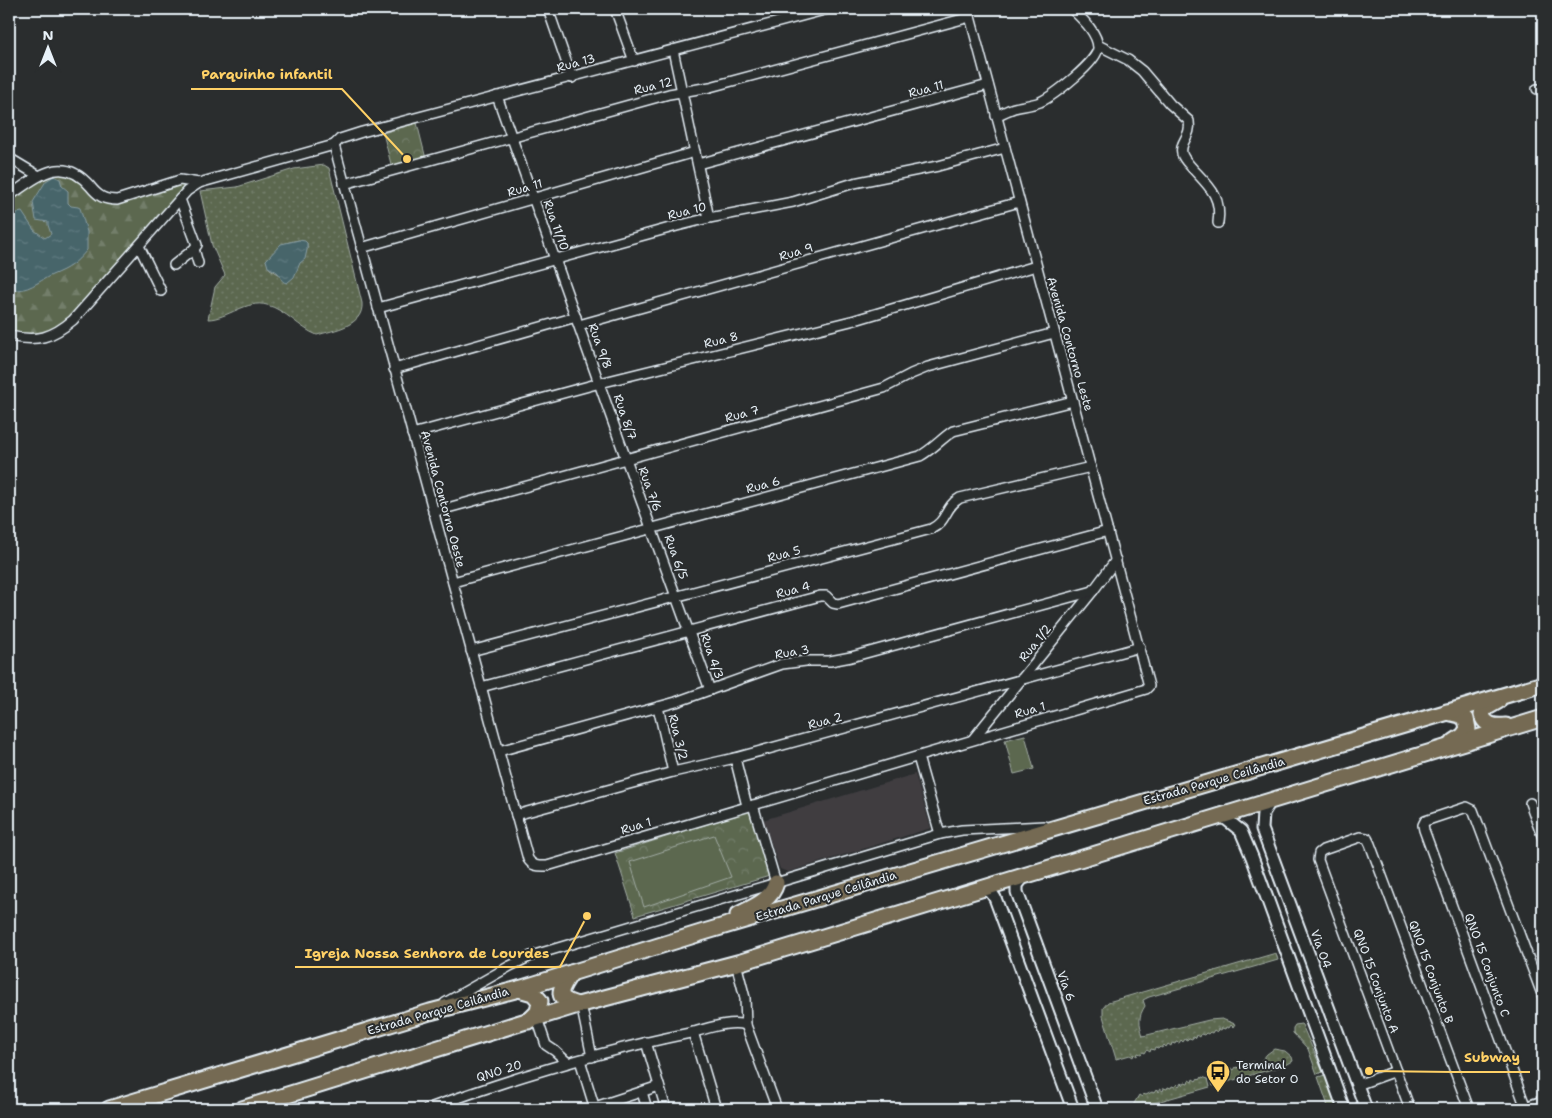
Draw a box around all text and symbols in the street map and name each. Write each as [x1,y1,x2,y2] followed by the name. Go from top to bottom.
[22,22,72,72] north arrow
[42,26,54,44] text: N
[555,50,597,76] street label: Rua 13
[191,60,342,89] callout: Parquinho infantil
[201,65,333,83] text: Parquinho infantil
[632,73,674,99] street label: Rua 12
[907,77,945,101] street label: Rua 11
[505,175,545,201] street label: Rua 11
[539,197,573,253] street label: Rua 11/10
[666,198,708,224] street label: Rua 10
[777,240,815,264] street label: Rua 9
[1043,275,1097,413] street label: Avenida Contorno Leste
[584,321,616,371] street label: Rua 9/8
[702,328,740,352] street label: Rua 8
[610,392,640,442] street label: Rua 8/7
[723,402,761,426] street label: Rua 7
[417,429,469,569] street label: Avenida Contorno Oeste
[635,464,665,514] street label: Rua 7/6
[744,473,782,497] street label: Rua 6
[661,532,691,582] street label: Rua 6/5
[766,542,802,566] street label: Rua 5
[774,578,812,602] street label: Rua 4
[1015,621,1055,665] street label: Rua 1/2
[697,631,727,681] street label: Rua 4/3
[774,641,810,663] street label: Rua 3
[1013,698,1047,722] street label: Rua 1
[806,709,844,733] street label: Rua 2
[665,712,691,762] street label: Rua 3/2
[1141,753,1287,809] street label: Estrada Parque Ceilândia
[619,814,653,838] street label: Rua 1
[754,867,899,925] street label: Estrada Parque Ceilândia
[1461,911,1513,1019] street label: QNO 15 Conjunto C
[1405,918,1457,1026] street label: QNO 15 Conjunto B
[1350,926,1403,1036] street label: QNO 15 Conjunto A
[1307,928,1335,970] street label: Via O4
[295,938,560,967] callout: Igreja Nossa Senhora de Lourdes
[305,944,549,962] text: Igreja Nossa Senhora de Lourdes
[1053,969,1079,1003] street label: Via 6
[365,983,511,1039] street label: Estrada Parque Ceilândia
[1454,1043,1530,1072] callout: Subway
[1464,1048,1520,1066] text: Subway
[474,1057,524,1085] street label: QNO 20
[1236,1057,1298,1087] place label: Terminal do Setor O
[1205,1059,1231,1093] bus stop icon: Terminal do Setor O

